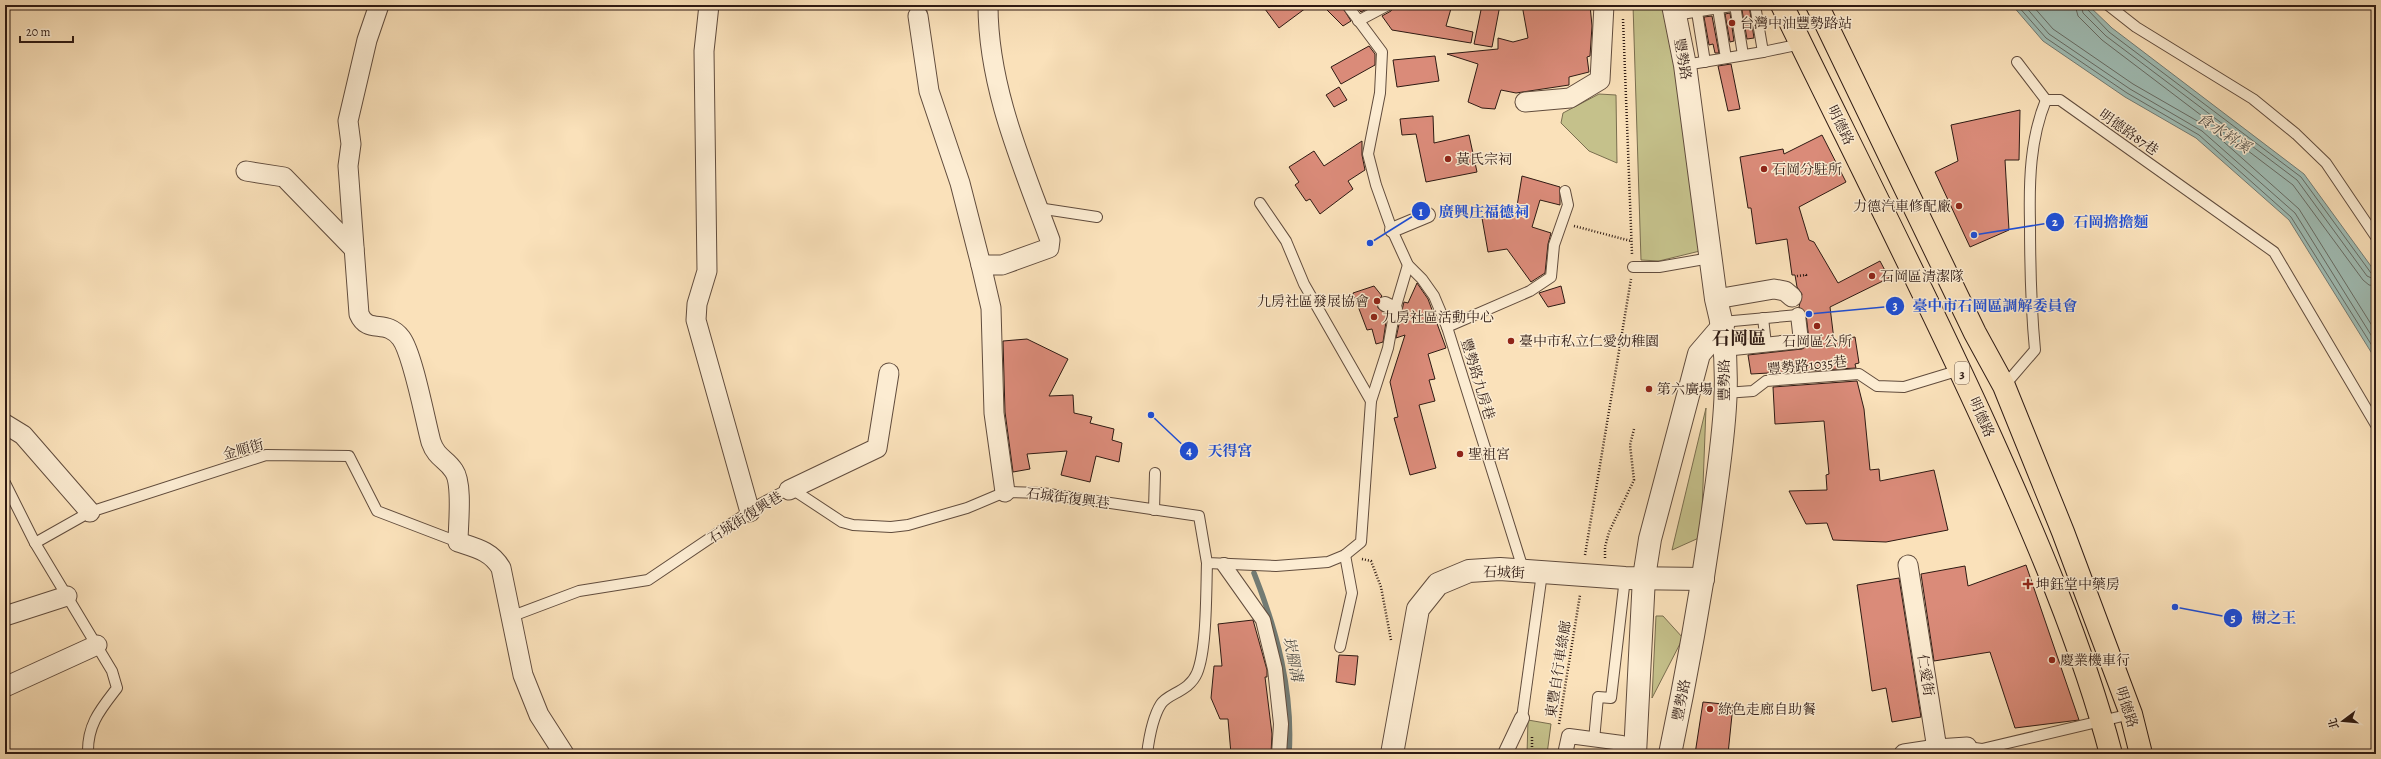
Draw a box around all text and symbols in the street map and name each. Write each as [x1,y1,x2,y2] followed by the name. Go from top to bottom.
[1740,14,1852,33] place label: 台灣中油豐勢路站
[20,18,73,44] scale bar
[1727,18,1737,28] marker: 台灣中油豐勢路站
[26,24,50,40] text: 20 m
[1670,37,1696,81] street label: 豐勢路
[1823,102,1858,148] street label: 明德路
[2095,105,2162,160] street label: 明德路87巷
[2193,108,2256,159] water label: 食水嵙溪
[1456,150,1512,169] place label: 黃氏宗祠
[1443,154,1453,164] marker: 黃氏宗祠
[1772,160,1842,179] place label: 石岡分駐所
[1759,164,1769,174] marker: 石岡分駐所
[1853,197,1951,216] place label: 力德汽車修配廠
[1411,198,1537,225] callout: 廣興庄福德祠
[1954,201,1964,211] marker: 力德汽車修配廠
[1439,202,1529,222] text: 廣興庄福德祠
[1419,204,1424,220] text: 1
[2045,208,2156,235] callout: 石岡擔擔麵
[2073,212,2149,232] text: 石岡擔擔麵
[2052,214,2058,230] text: 2
[1880,267,1964,286] place label: 石岡區清潔隊
[1867,271,1877,281] marker: 石岡區清潔隊
[1257,292,1369,311] place label: 九房社區發展協會
[1885,292,2086,319] callout: 臺中市石岡區調解委員會
[1372,296,1382,306] marker: 九房社區發展協會
[1912,296,2078,316] text: 臺中市石岡區調解委員會
[1892,298,1898,314] text: 3
[1382,308,1494,327] place label: 九房社區活動中心
[1369,312,1379,322] marker: 九房社區活動中心
[1812,321,1822,331] marker: 石岡區公所
[1712,326,1766,350] district label: 石岡區
[1519,332,1659,351] place label: 臺中市私立仁愛幼稚園
[1782,332,1852,351] place label: 石岡區公所
[1456,336,1499,422] street label: 豐勢路九房巷
[1506,336,1516,346] marker: 臺中市私立仁愛幼稚園
[1766,352,1848,379] street label: 豐勢路1035巷
[1715,359,1734,401] street label: 豐勢路
[1955,362,1969,384] road number: 3
[1657,380,1713,399] place label: 第六廣場
[1644,384,1654,394] marker: 第六廣場
[1964,394,1999,440] street label: 明德路
[220,435,266,464] street label: 金順街
[1179,438,1260,465] callout: 天得宮
[1207,441,1253,461] text: 天得宮
[1186,443,1192,459] text: 4
[1468,445,1510,464] place label: 聖祖宮
[1455,449,1465,459] marker: 聖祖宮
[1025,484,1111,513] street label: 石城街復興巷
[705,487,786,548] street label: 石城街復興巷
[1483,562,1525,583] street label: 石城街
[2036,575,2120,594] place label: 坤鈺堂中藥房
[2023,579,2033,589] marker: 坤鈺堂中藥房
[2223,605,2304,632] callout: 樹之王
[2251,608,2297,628] text: 樹之王
[2230,610,2236,626] text: 5
[1541,619,1576,719] street label: 東豐自行車綠廊
[1279,635,1307,685] water label: 崁腳溝
[2060,651,2130,670] place label: 慶業機車行
[1913,653,1938,697] street label: 仁愛街
[2047,655,2057,665] marker: 慶業機車行
[1668,678,1695,723] street label: 豐勢路
[2111,684,2142,730] street label: 明德路
[1718,700,1816,719] place label: 綠色走廊自助餐
[2323,701,2363,741] north arrow
[1705,704,1715,714] marker: 綠色走廊自助餐
[2325,716,2343,731] text: 北

